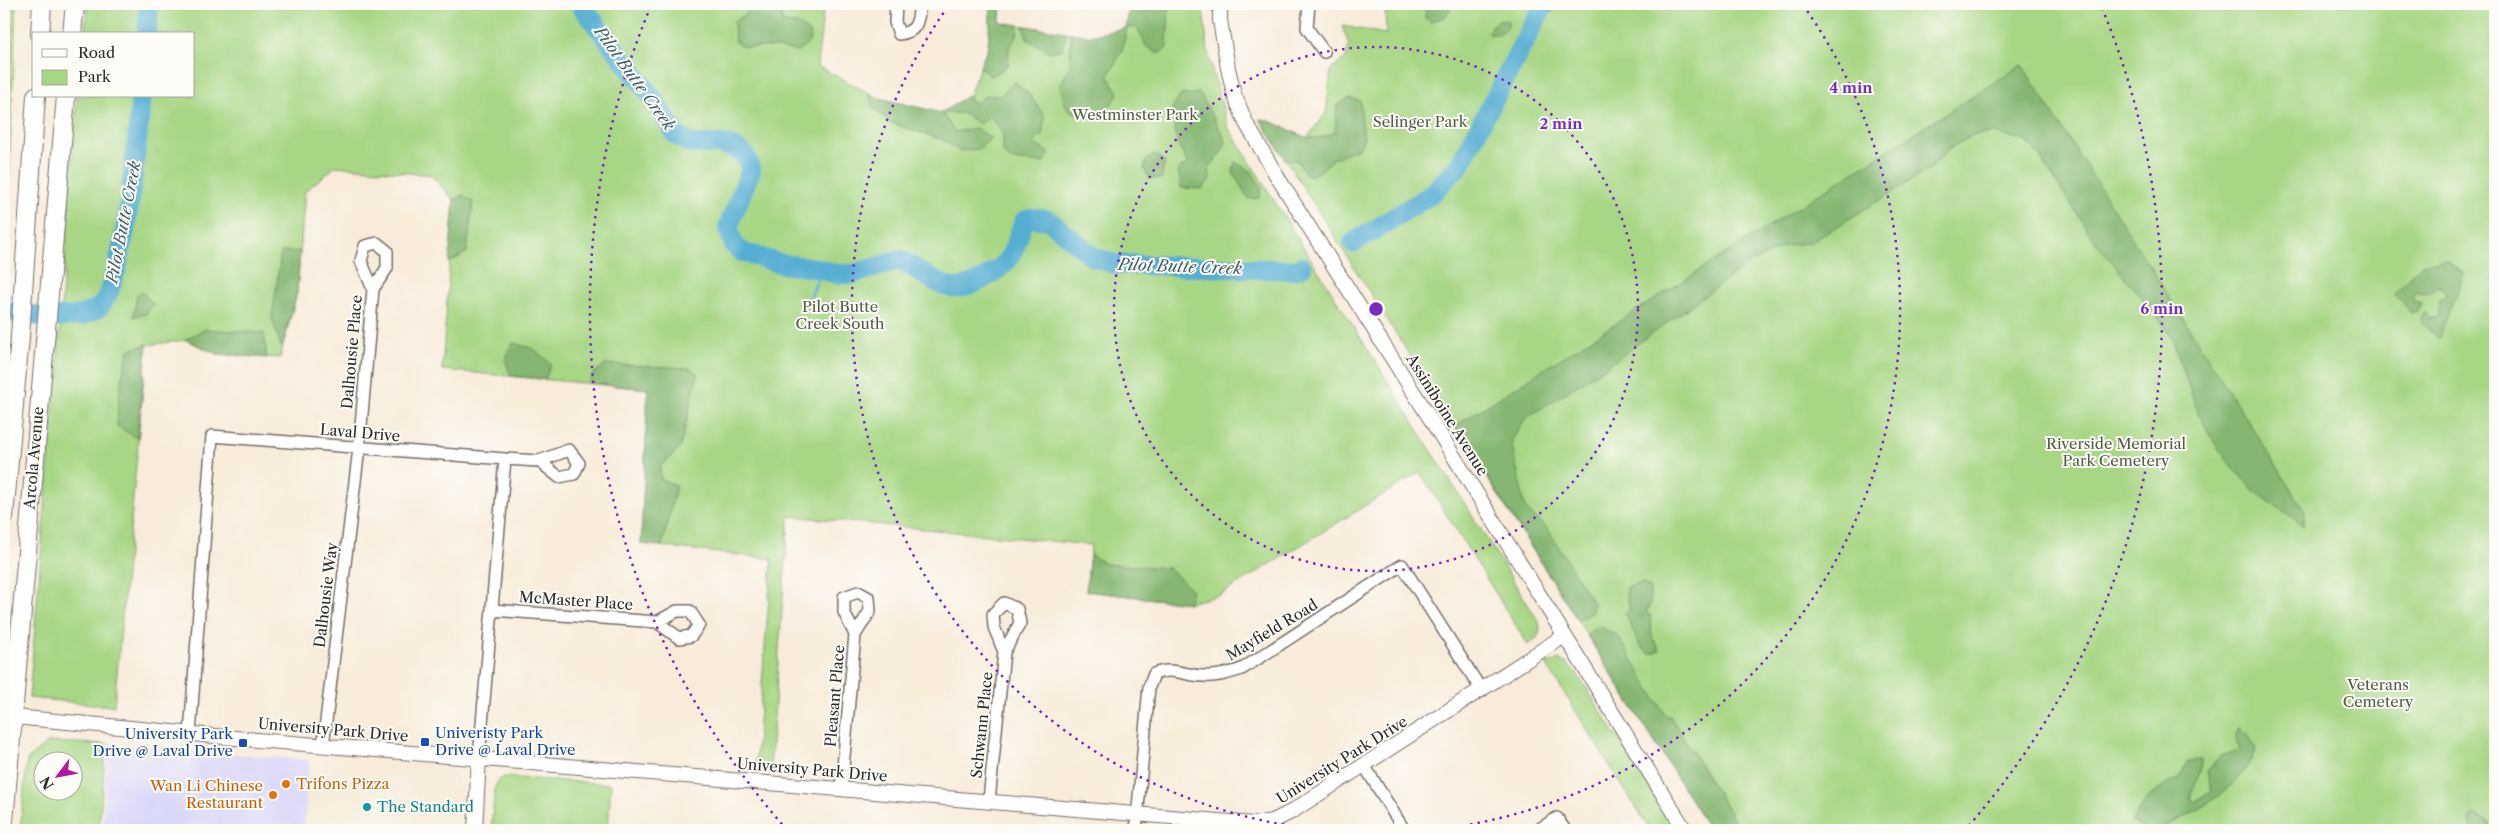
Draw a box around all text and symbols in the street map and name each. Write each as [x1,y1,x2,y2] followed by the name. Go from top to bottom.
[589,20,680,135] water label: Pilot Butte Creek
[32,32,195,98] legend
[78,43,115,62] text: Road
[78,67,112,86] text: Park
[1829,78,1873,97] text: 4 min
[1071,105,1199,124] park label: Westminster Park
[1373,112,1469,131] park label: Selinger Park
[1539,114,1583,133] text: 2 min
[101,159,145,287] water label: Pilot Butte Creek
[1116,254,1243,278] water label: Pilot Butte Creek
[337,294,366,410] street label: Dalhousie Place
[796,297,885,333] park label: Pilot Butte Creek South
[2140,299,2184,318] text: 6 min
[1367,300,1385,318] centre of rings
[1402,349,1493,479] street label: Assiniboine Avenue
[19,406,47,511] street label: Arcola Avenue
[319,420,401,445] street label: Laval Drive
[2046,434,2187,470] park label: Riverside Memorial Park Cemetery
[310,540,341,649] street label: Dalhousie Way
[518,587,634,614] street label: McMaster Place
[1223,595,1321,664] street label: Mayfield Road
[821,644,848,748] street label: Pleasant Place
[966,671,997,779] street label: Schwann Place
[2343,675,2414,711] park label: Veterans Cemetery
[1273,712,1411,808] street label: University Park Drive
[257,713,409,746] street label: University Park Drive
[435,723,575,759] place label: Univeristy Park Drive @ Laval Drive
[93,724,234,760] place label: University Park Drive @ Laval Drive
[419,736,431,748] marker: Univeristy Park Drive @ Laval Drive
[237,737,249,749] marker: University Park Drive @ Laval Drive
[32,752,82,802] north arrow
[736,753,888,786] street label: University Park Drive
[36,773,58,793] text: N
[296,774,389,793] place label: Trifons Pizza
[149,776,264,812] place label: Wan Li Chinese Restaurant
[280,778,292,790] marker: Trifons Pizza
[267,789,279,801] marker: Wan Li Chinese Restaurant
[377,797,474,816] place label: The Standard
[361,801,373,813] marker: The Standard

